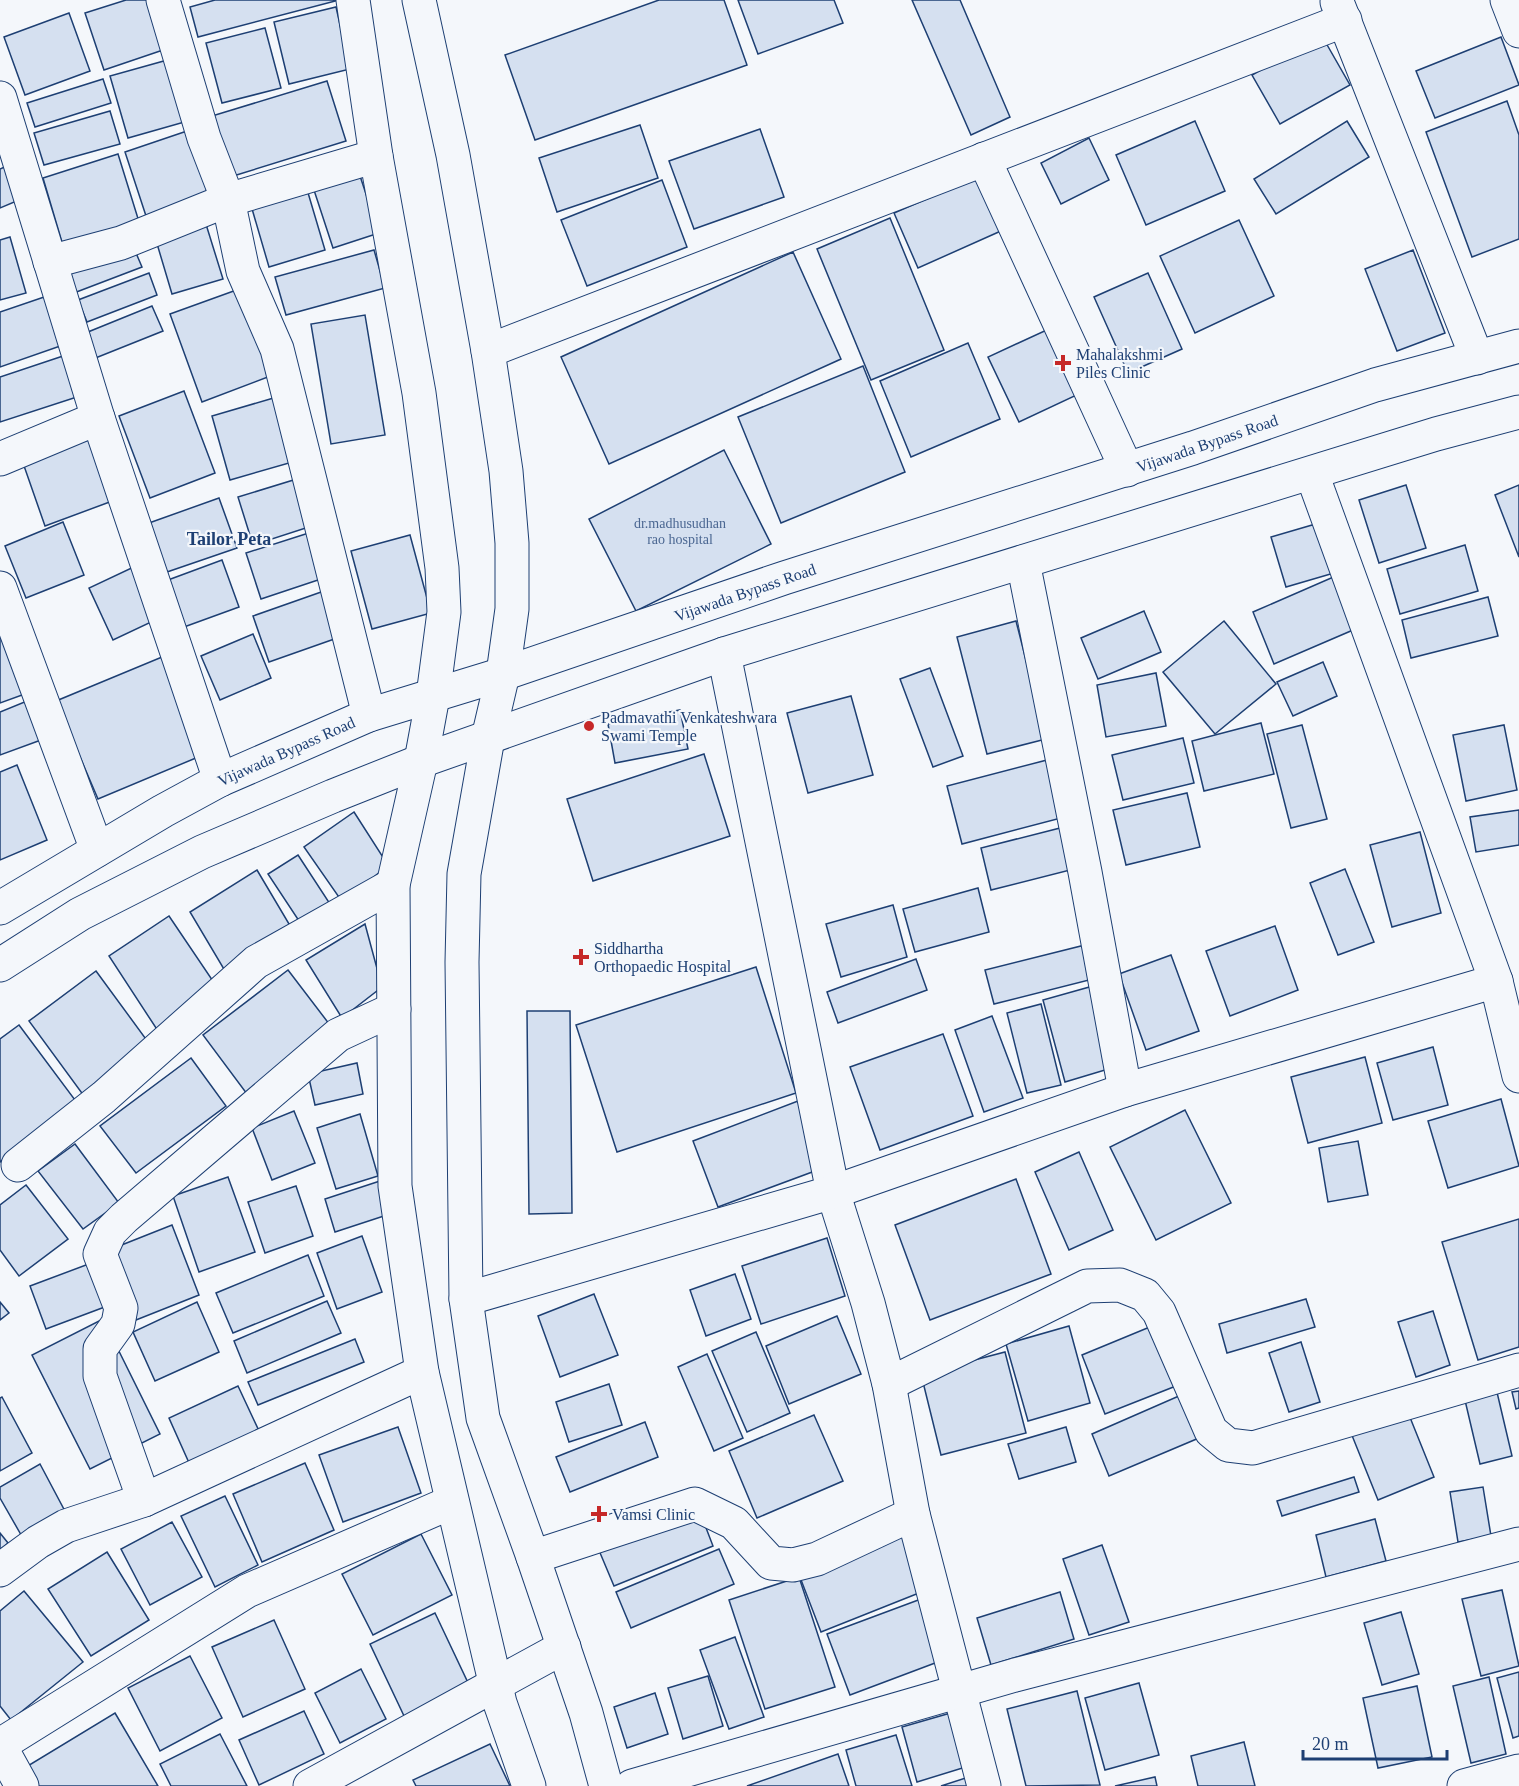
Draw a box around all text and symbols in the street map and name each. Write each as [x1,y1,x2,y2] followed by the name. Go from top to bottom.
[1076,346,1164,381] place label: Mahalakshmi Piles Clinic
[1054,354,1072,372] marker: Mahalakshmi Piles Clinic
[1134,411,1280,477] street label: Vijawada Bypass Road
[634,516,726,547] house number: dr.madhusudhan rao hospital
[187,529,271,549] district label: Tailor Peta
[672,560,818,626] street label: Vijawada Bypass Road
[601,709,777,745] place label: Padmavathi Venkateshwara Swami Temple
[215,714,358,790] street label: Vijawada Bypass Road
[582,719,596,733] marker: Padmavathi Venkateshwara Swami Temple
[594,940,732,976] place label: Siddhartha Orthopaedic Hospital
[572,948,590,966] marker: Siddhartha Orthopaedic Hospital
[590,1505,608,1523] marker: Vamsi Clinic
[612,1506,695,1523] place label: Vamsi Clinic
[1303,1723,1447,1761] scale bar
[1312,1734,1349,1754] text: 20 m

